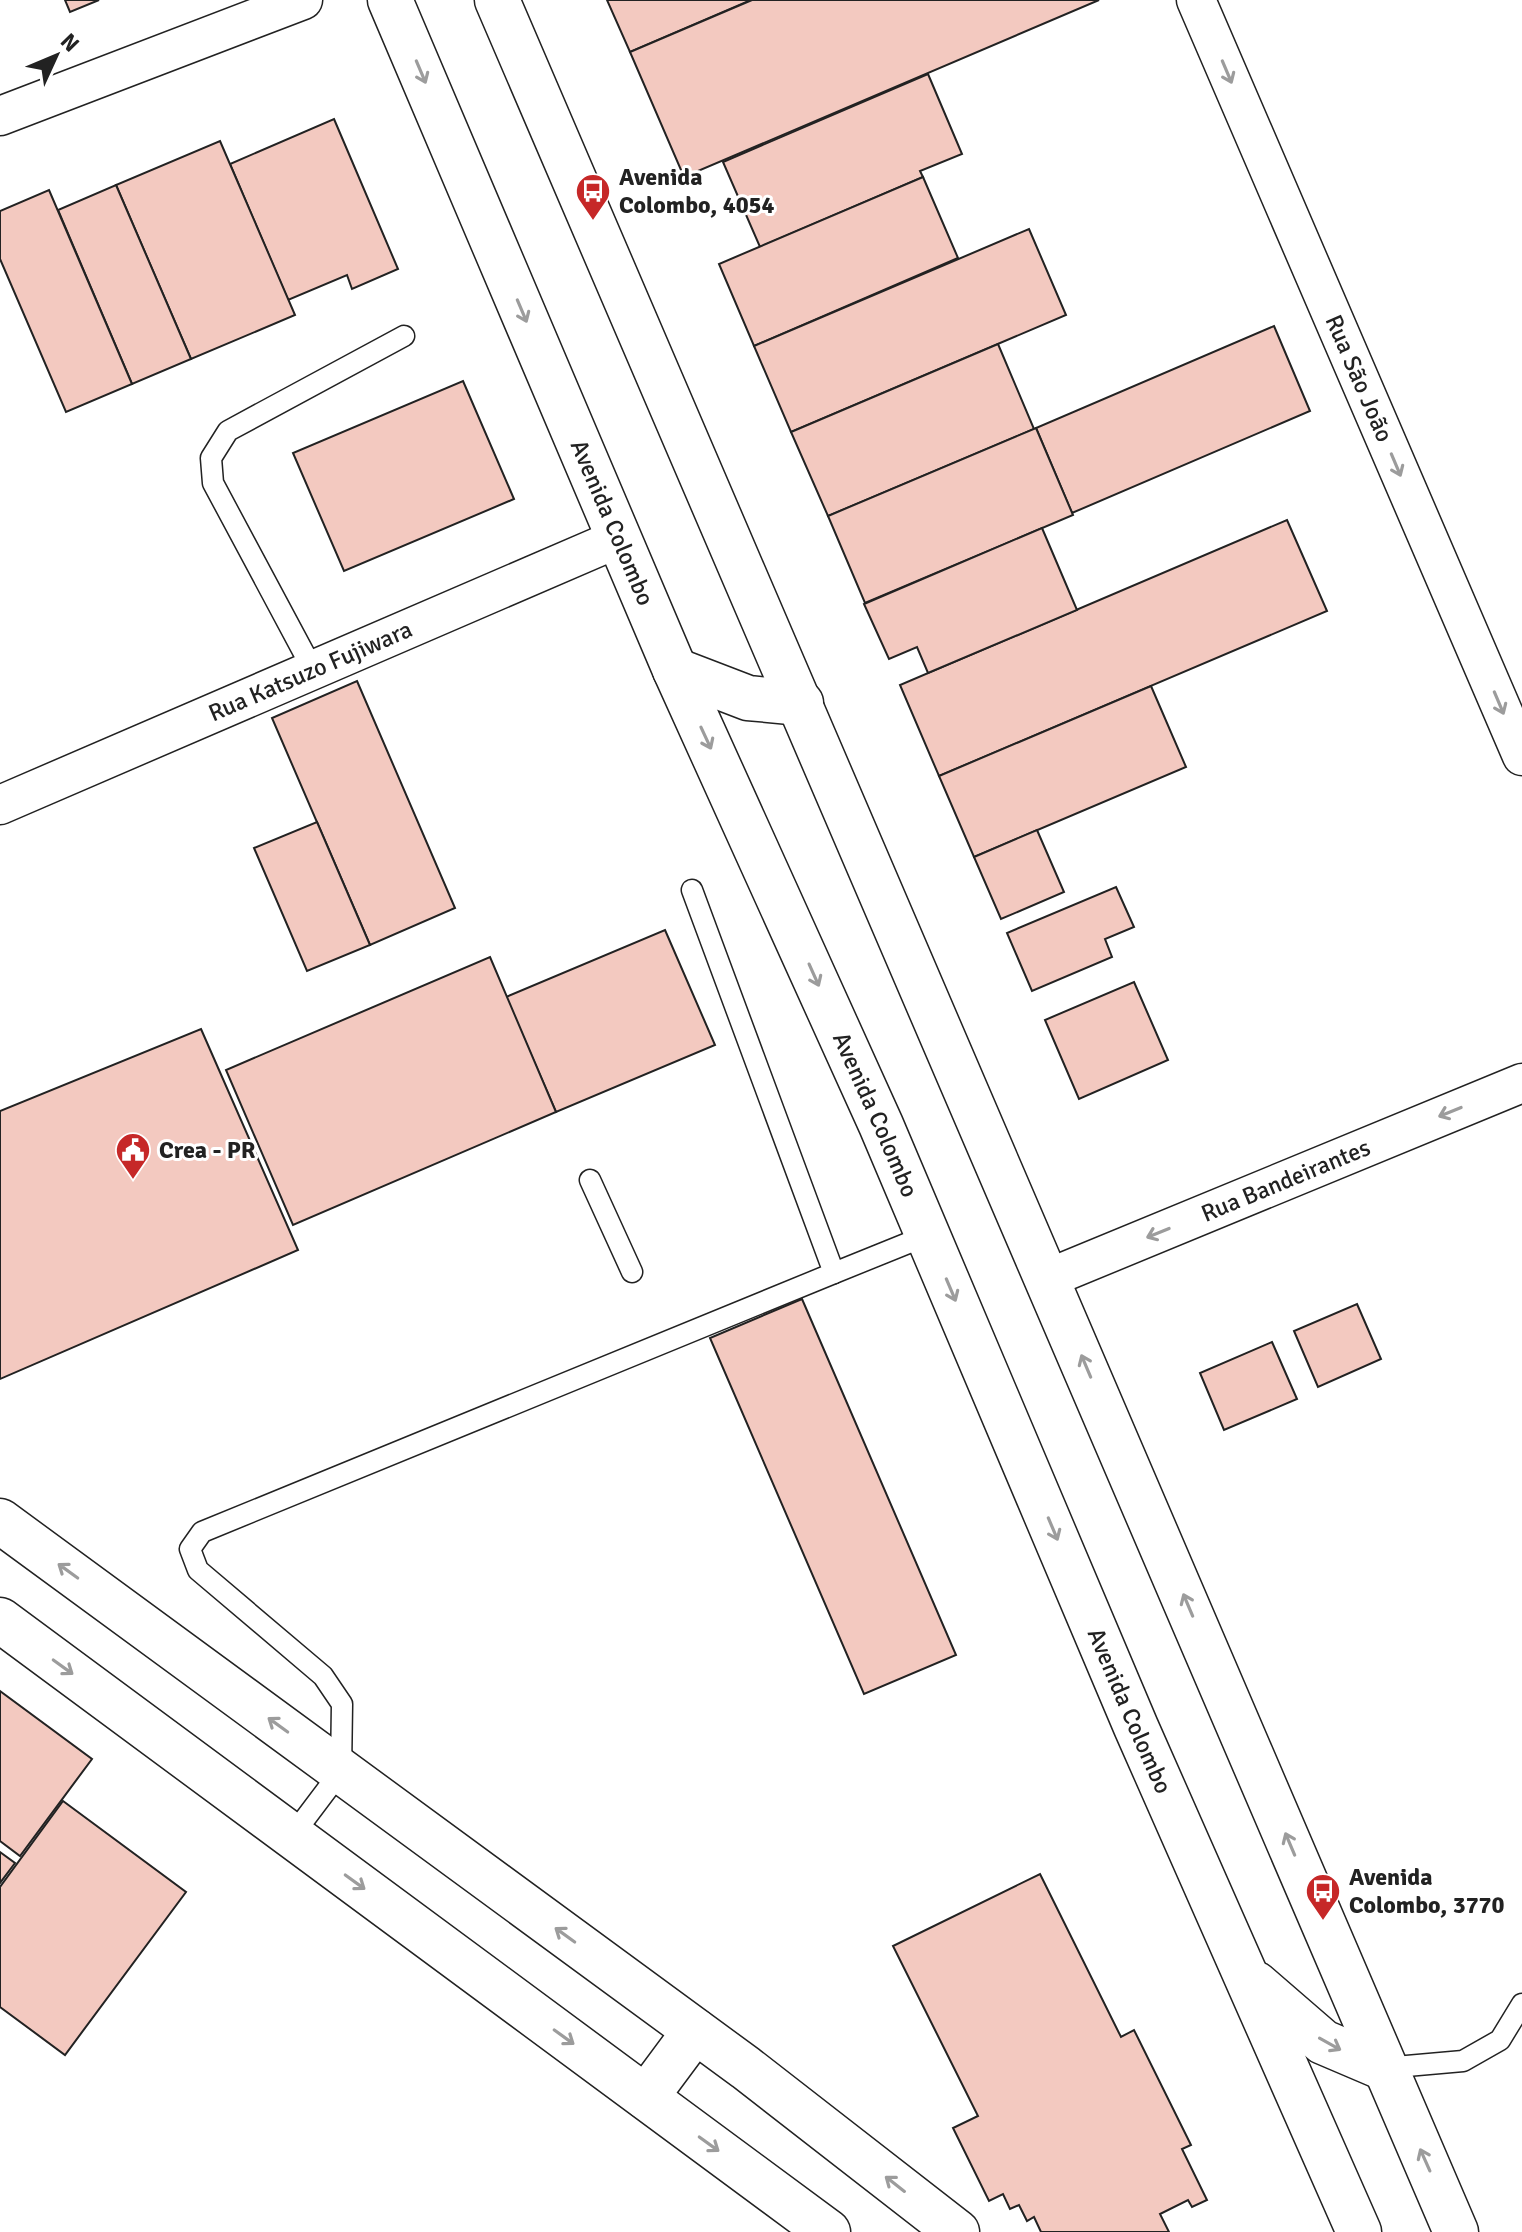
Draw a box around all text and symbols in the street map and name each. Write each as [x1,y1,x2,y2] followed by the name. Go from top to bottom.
[16,16,96,96] north arrow
[55,28,85,57] text: N
[414,59,429,83] one-way arrow
[1220,59,1235,83] one-way arrow
[619,162,775,220] place label: Avenida Colombo, 4054
[574,172,612,222] bus stop icon: Avenida Colombo, 4054
[516,298,531,323] one-way arrow
[1319,310,1400,446] street label: Rua São João
[564,435,661,610] street label: Avenida Colombo
[1390,452,1405,476] one-way arrow
[204,614,417,728] street label: Rua Katsuzo Fujiwara
[1493,690,1508,715] one-way arrow
[700,725,715,750] one-way arrow
[807,962,822,986] one-way arrow
[826,1028,925,1202] street label: Avenida Colombo
[1438,1106,1463,1121] one-way arrow
[114,1131,152,1181] public building icon: Crea - PR
[1197,1132,1375,1229] street label: Rua Bandeirantes
[159,1135,256,1165] place label: Crea - PR
[1146,1227,1171,1241] one-way arrow
[945,1277,960,1302] one-way arrow
[1077,1354,1092,1379] one-way arrow
[1046,1516,1061,1541] one-way arrow
[58,1563,80,1579] one-way arrow
[1179,1593,1194,1618] one-way arrow
[1081,1624,1178,1798] street label: Avenida Colombo
[51,1658,73,1675] one-way arrow
[268,1717,289,1734] one-way arrow
[1281,1832,1296,1857] one-way arrow
[1349,1862,1505,1920] place label: Avenida Colombo, 3770
[1304,1872,1342,1922] bus stop icon: Avenida Colombo, 3770
[343,1874,365,1890] one-way arrow
[554,1927,576,1944] one-way arrow
[553,2028,574,2045] one-way arrow
[1318,2036,1341,2052] one-way arrow
[697,2135,719,2152] one-way arrow
[1416,2149,1431,2173] one-way arrow
[885,2176,906,2193] one-way arrow

